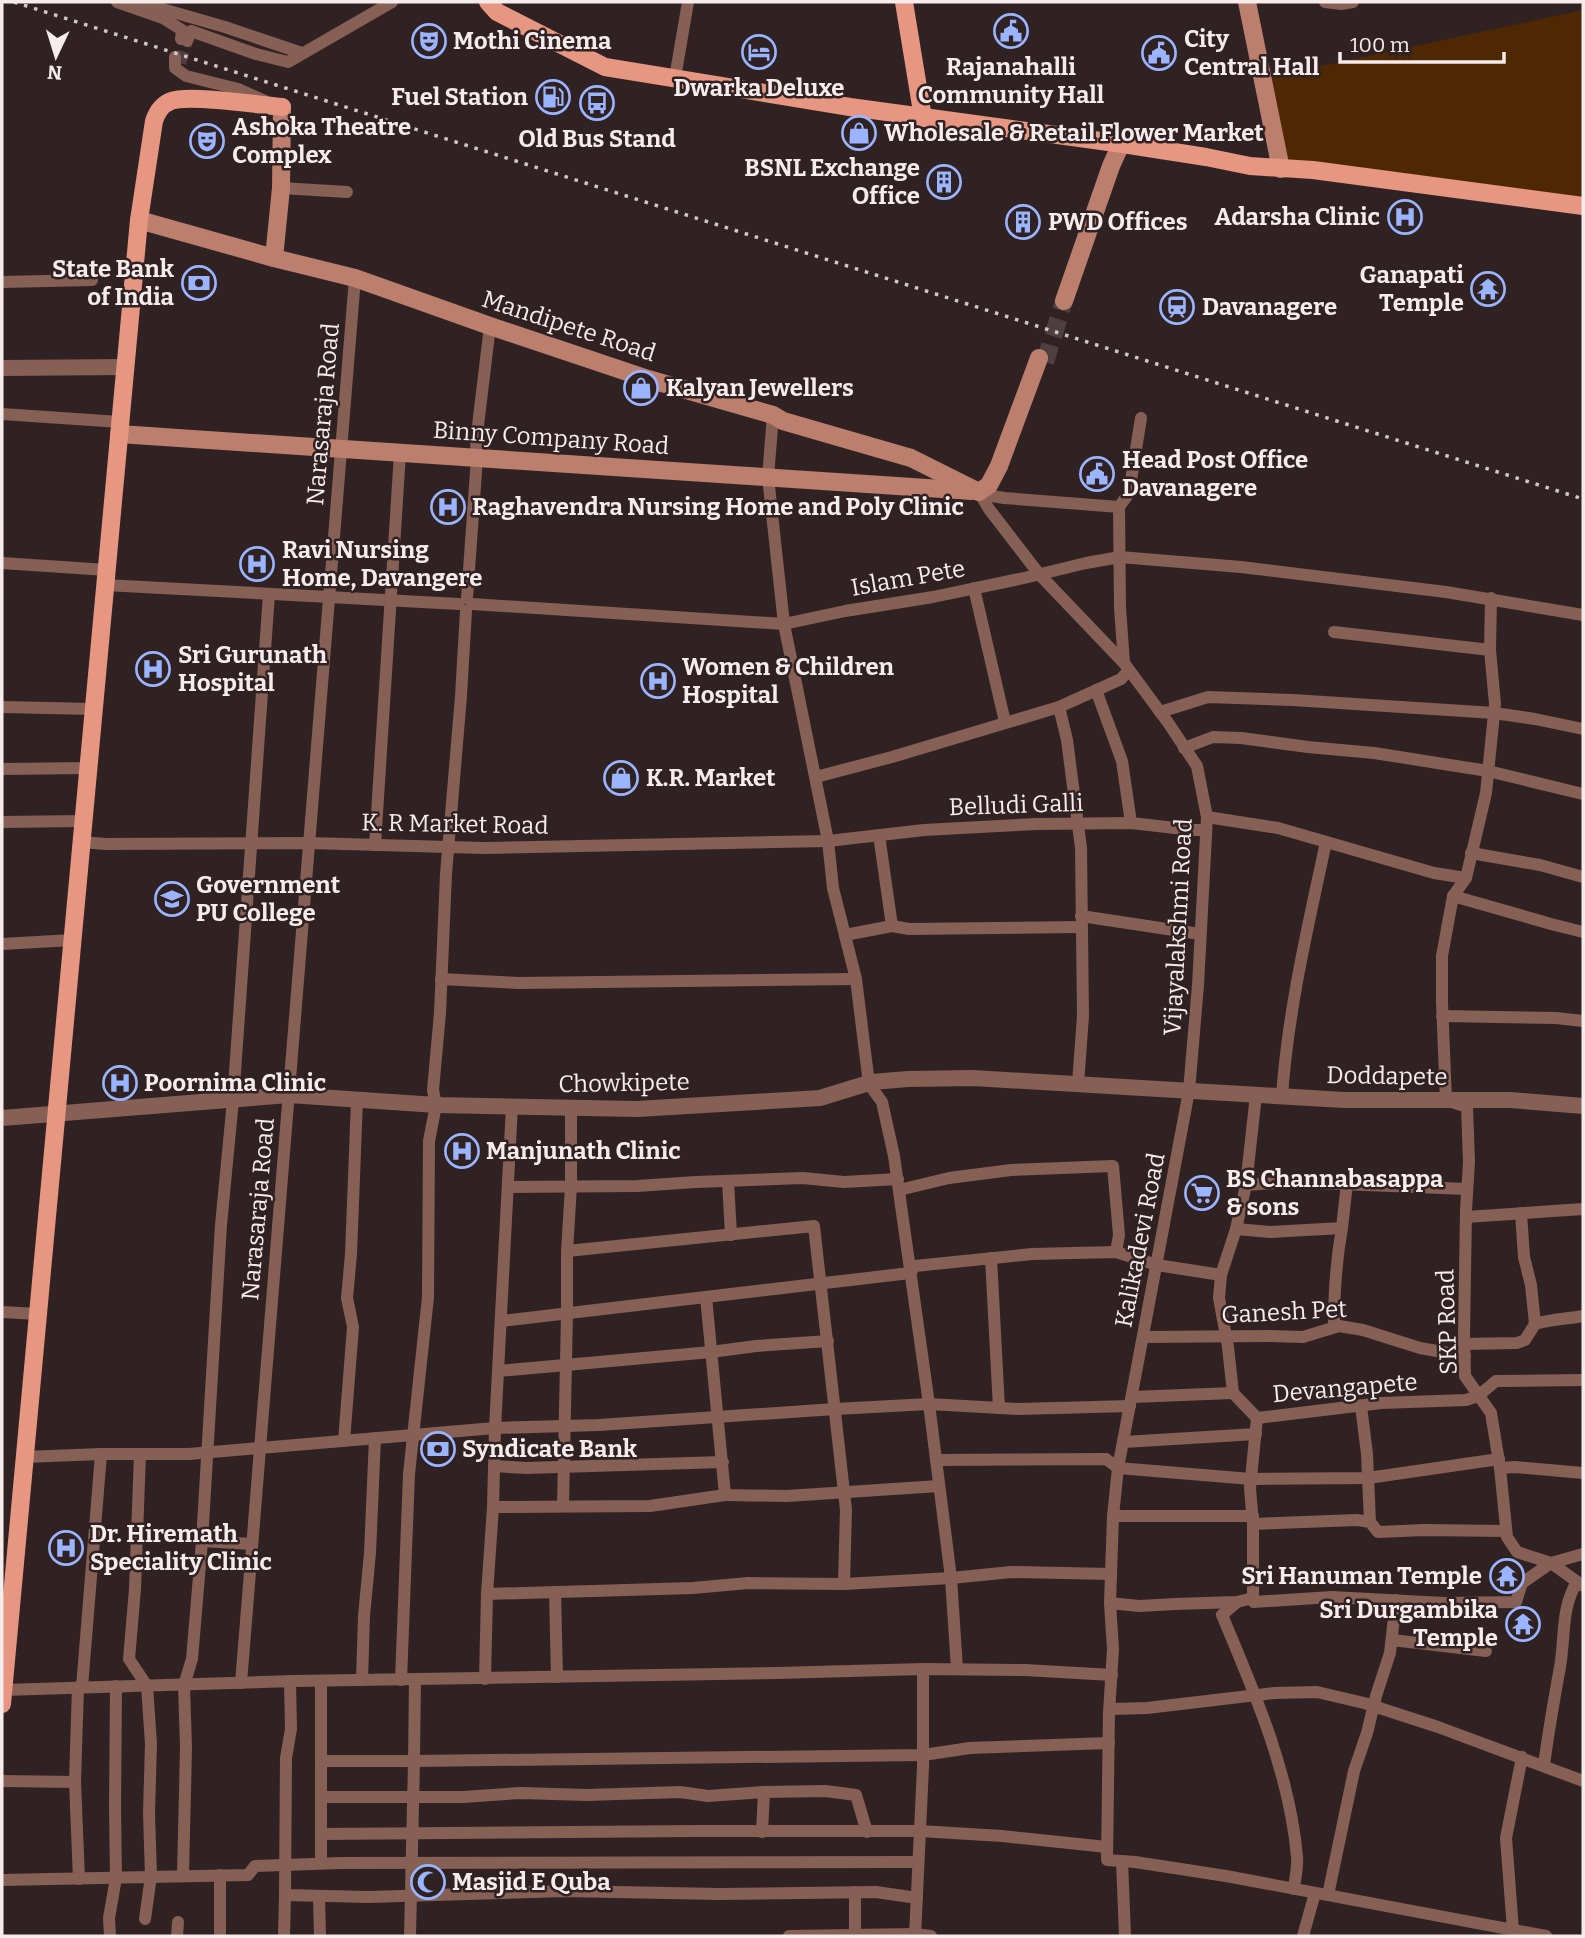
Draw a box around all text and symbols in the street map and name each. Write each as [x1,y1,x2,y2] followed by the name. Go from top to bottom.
[992,12,1030,50] public building icon: Rajanahalli Community Hall
[21,21,91,91] north arrow
[1340,21,1504,65] scale bar
[410,22,448,60] theatre icon: Mothi Cinema
[1184,25,1320,81] place label: City Central Hall
[453,27,612,55] place label: Mothi Cinema
[1350,32,1410,58] text: 100 m
[740,33,778,71] hotel icon: Dwarka Deluxe
[1140,34,1178,72] public building icon: City Central Hall
[918,53,1105,109] place label: Rajanahalli Community Hall
[46,60,63,84] text: N
[673,74,845,102] place label: Dwarka Deluxe
[534,78,572,116] fuel station icon: Fuel Station
[391,83,529,111] place label: Fuel Station
[578,84,616,122] bus stop icon: Old Bus Stand
[232,113,411,169] place label: Ashoka Theatre Complex
[840,114,878,152] shop icon: Wholesale & Retail Flower Market
[884,119,1264,147] place label: Wholesale & Retail Flower Market
[188,122,226,160] theatre icon: Ashoka Theatre Complex
[518,125,676,153] place label: Old Bus Stand
[744,154,920,210] place label: BSNL Exchange Office
[925,163,963,201] building icon: BSNL Exchange Office
[1386,198,1424,236] hospital icon: Adarsha Clinic
[1004,203,1042,241] building icon: PWD Offices
[1214,203,1380,231] place label: Adarsha Clinic
[1048,208,1188,236] place label: PWD Offices
[52,255,175,311] place label: State Bank of India
[1359,261,1464,317] place label: Ganapati Temple
[180,264,218,302] bank icon: State Bank of India
[1469,270,1507,308] temple icon: Ganapati Temple
[479,285,659,367] street label: Mandipete Road
[1158,288,1196,326] station icon: Davanagere
[1202,293,1337,321] place label: Davanagere
[301,322,345,506] street label: Narasaraja Road
[622,369,660,407] shop icon: Kalyan Jewellers
[666,374,854,402] place label: Kalyan Jewellers
[432,416,670,460] street label: Binny Company Road
[1122,446,1308,502] place label: Head Post Office Davanagere
[1078,455,1116,493] public building icon: Head Post Office Davanagere
[429,488,467,526] hospital icon: Raghavendra Nursing Home and Poly Clinic
[472,493,964,521] place label: Raghavendra Nursing Home and Poly Clinic
[282,536,482,592] place label: Ravi Nursing Home, Davangere
[238,545,276,583] hospital icon: Ravi Nursing Home, Davangere
[849,554,967,602] street label: Islam Pete
[178,641,327,697] place label: Sri Gurunath Hospital
[134,650,172,688] hospital icon: Sri Gurunath Hospital
[682,653,895,709] place label: Women & Children Hospital
[639,662,677,700] hospital icon: Women & Children Hospital
[602,759,640,797] shop icon: K.R. Market
[646,764,776,792] place label: K.R. Market
[948,789,1084,821] street label: Belludi Galli
[361,808,549,840] street label: K. R Market Road
[1158,818,1198,1036] street label: Vijayalakshmi Road
[196,871,341,927] place label: Government PU College
[153,880,191,918] school or university icon: Government PU College
[1326,1061,1448,1091] street label: Doddapete
[101,1064,139,1102] hospital icon: Poornima Clinic
[558,1068,690,1098] street label: Chowkipete
[144,1069,326,1097] place label: Poornima Clinic
[236,1117,280,1301] street label: Narasaraja Road
[443,1132,481,1170] hospital icon: Manjunath Clinic
[486,1137,681,1165] place label: Manjunath Clinic
[1109,1150,1171,1330] street label: Kalikadevi Road
[1226,1165,1444,1221] place label: BS Channabasappa & sons
[1183,1174,1221,1212] supermarket icon: BS Channabasappa & sons
[1431,1269,1463,1375] street label: SKP Road
[1220,1295,1348,1329] street label: Ganesh Pet
[1271,1368,1419,1408] street label: Devangapete
[419,1430,457,1468] bank icon: Syndicate Bank
[462,1435,638,1463] place label: Syndicate Bank
[90,1520,272,1576] place label: Dr. Hiremath Speciality Clinic
[47,1529,85,1567] hospital icon: Dr. Hiremath Speciality Clinic
[1488,1557,1526,1595] temple icon: Sri Hanuman Temple
[1241,1562,1482,1590] place label: Sri Hanuman Temple
[1319,1596,1499,1652] place label: Sri Durgambika Temple
[1504,1605,1542,1643] temple icon: Sri Durgambika Temple
[409,1863,447,1901] mosque icon: Masjid E Quba
[452,1868,611,1896] place label: Masjid E Quba

